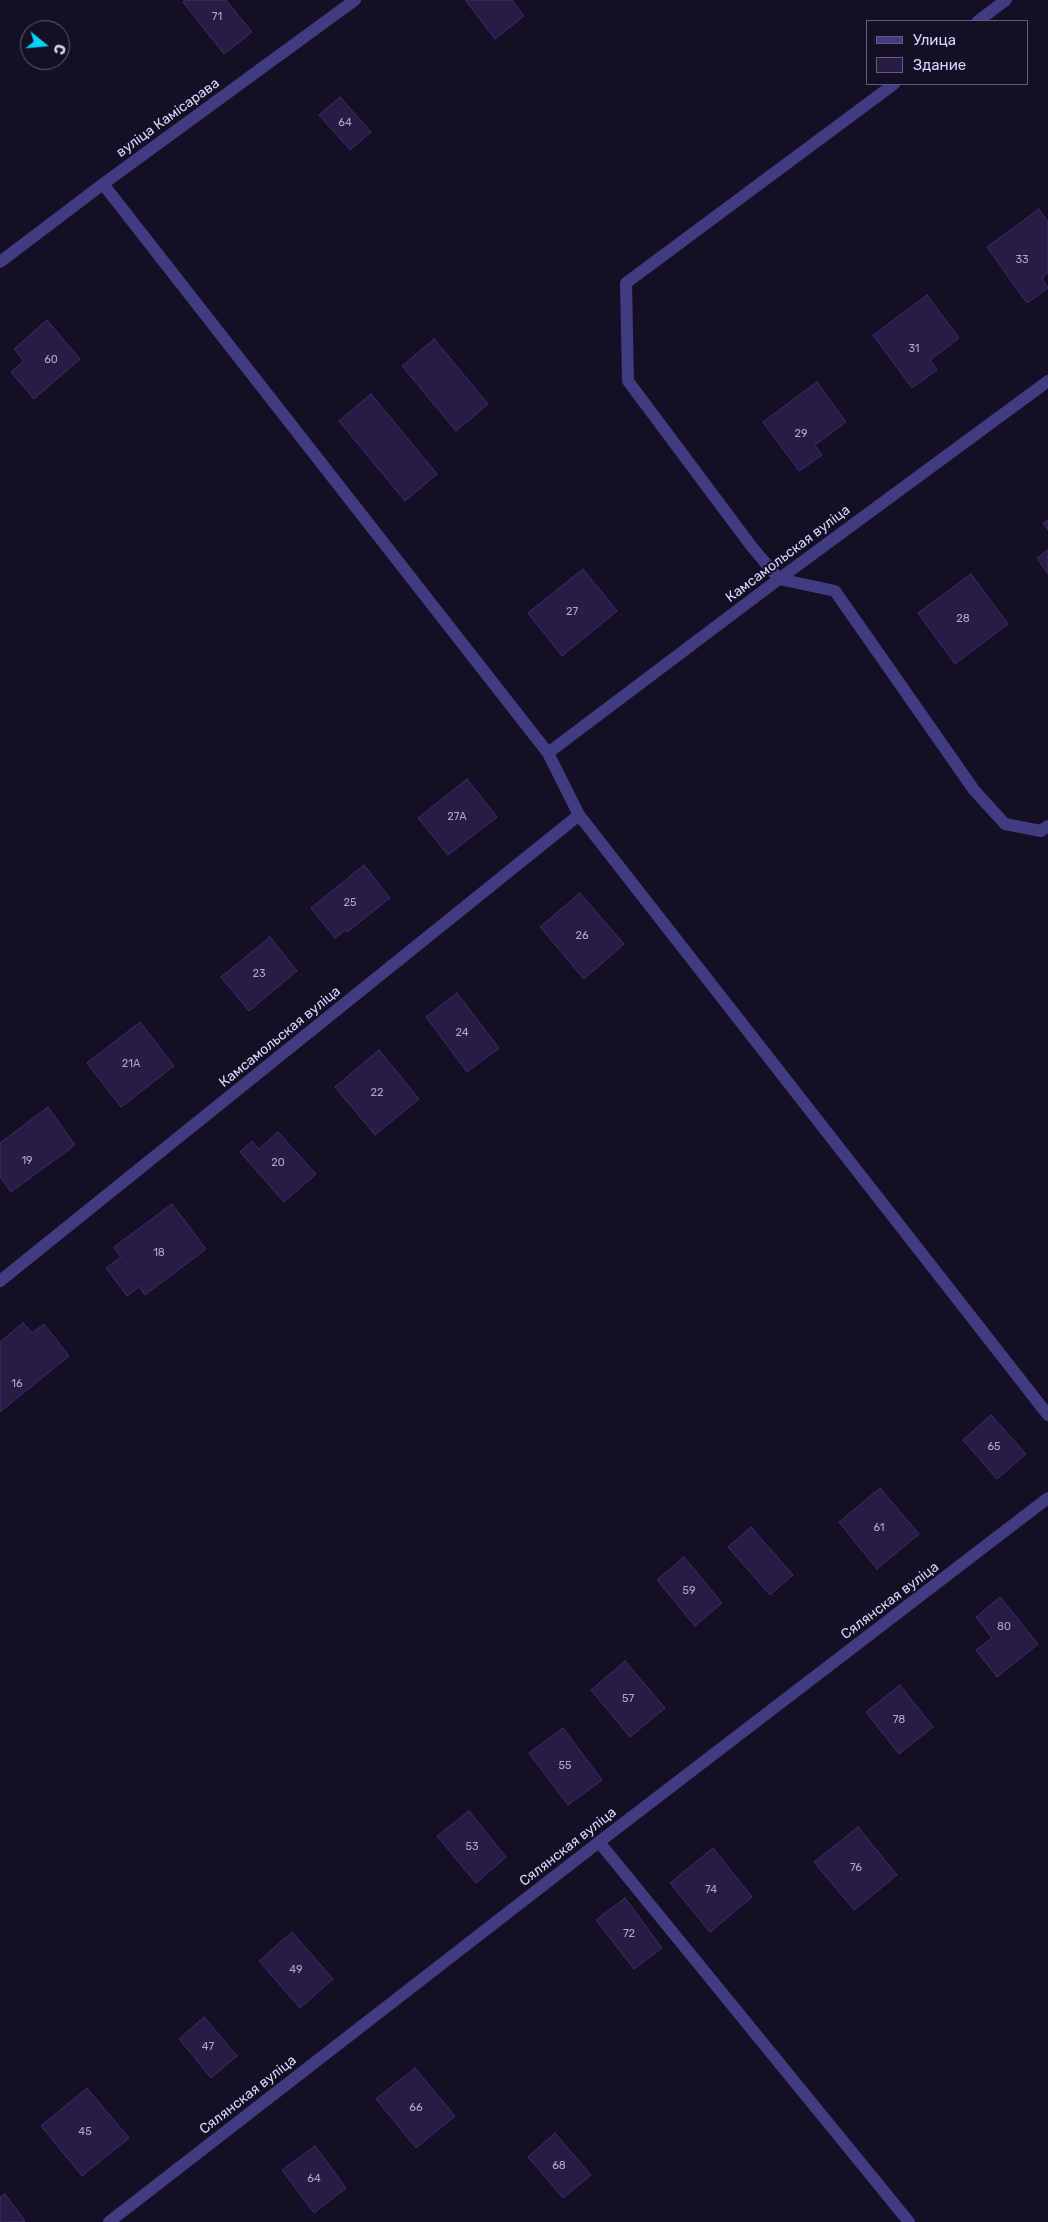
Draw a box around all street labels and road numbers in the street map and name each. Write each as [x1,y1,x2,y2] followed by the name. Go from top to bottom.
[113,75,223,161] street label: вуліца Камісарава
[723,502,853,606] street label: Камсамольская вуліца
[216,983,344,1091] street label: Камсамольская вуліца
[838,1559,942,1643] street label: Сялянская вуліца
[516,1804,620,1890] street label: Сялянская вуліца
[196,2052,300,2138] street label: Сялянская вуліца

